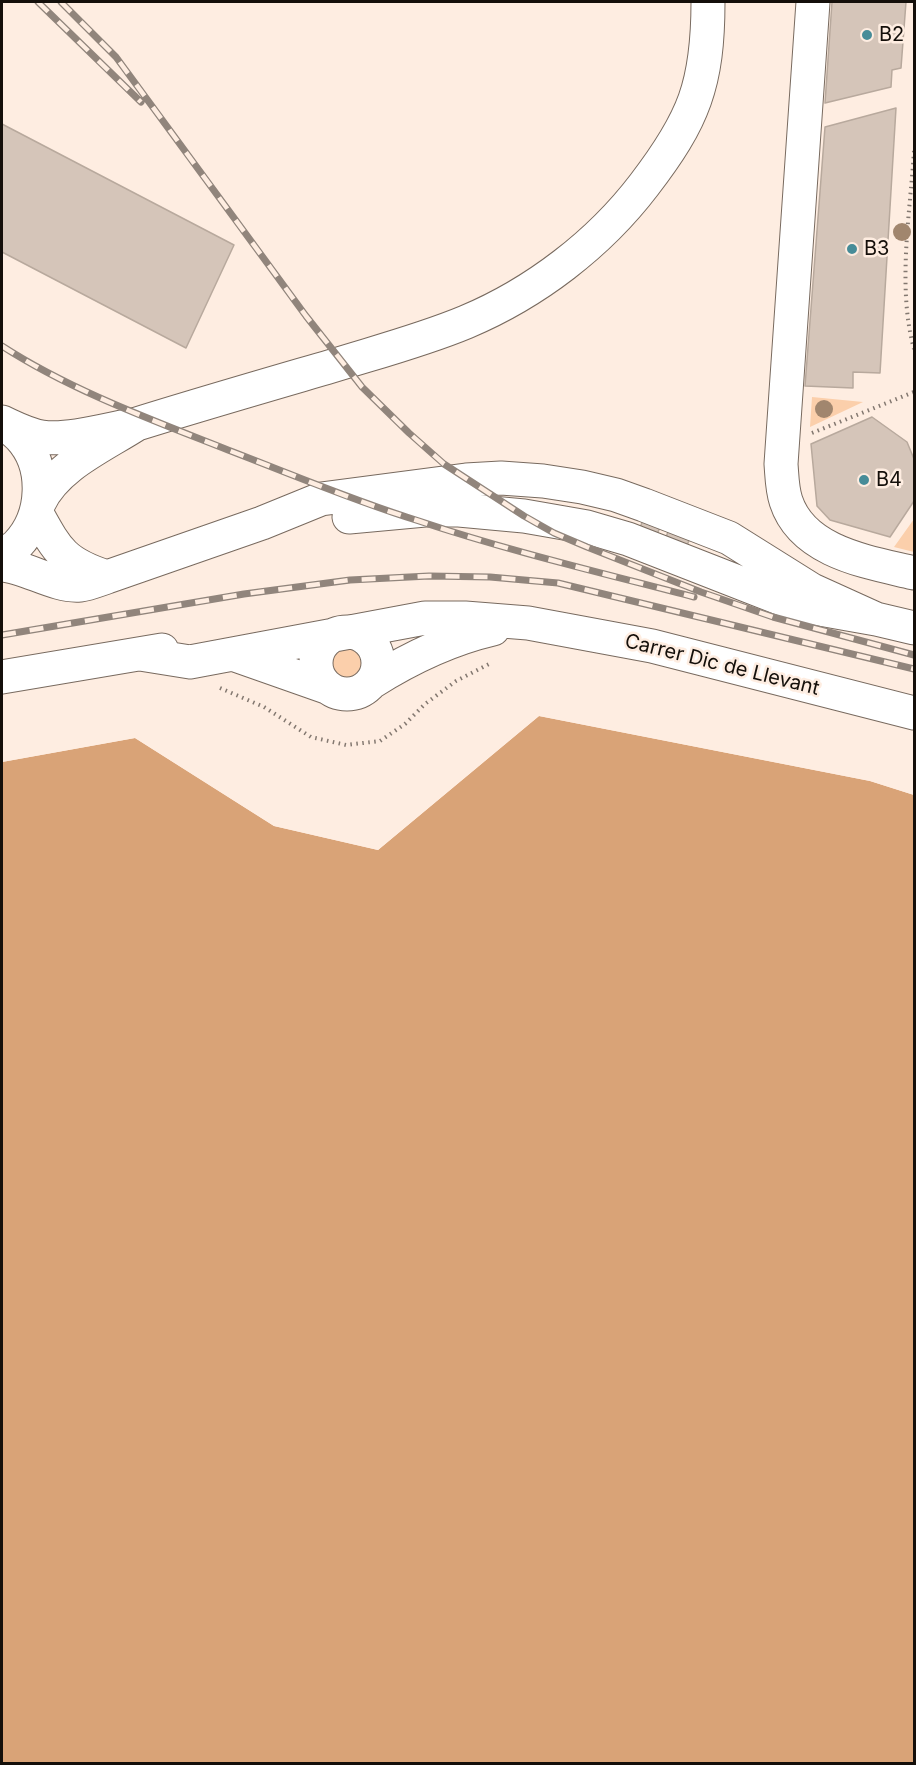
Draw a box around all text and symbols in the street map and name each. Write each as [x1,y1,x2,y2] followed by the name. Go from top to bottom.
[879,23,904,47] place label: B2
[860,28,874,42] marker: B2
[864,237,889,261] place label: B3
[845,242,859,256] marker: B3
[876,468,902,492] place label: B4
[857,473,871,487] marker: B4
[622,629,822,701] street label: Carrer Dic de Llevant

